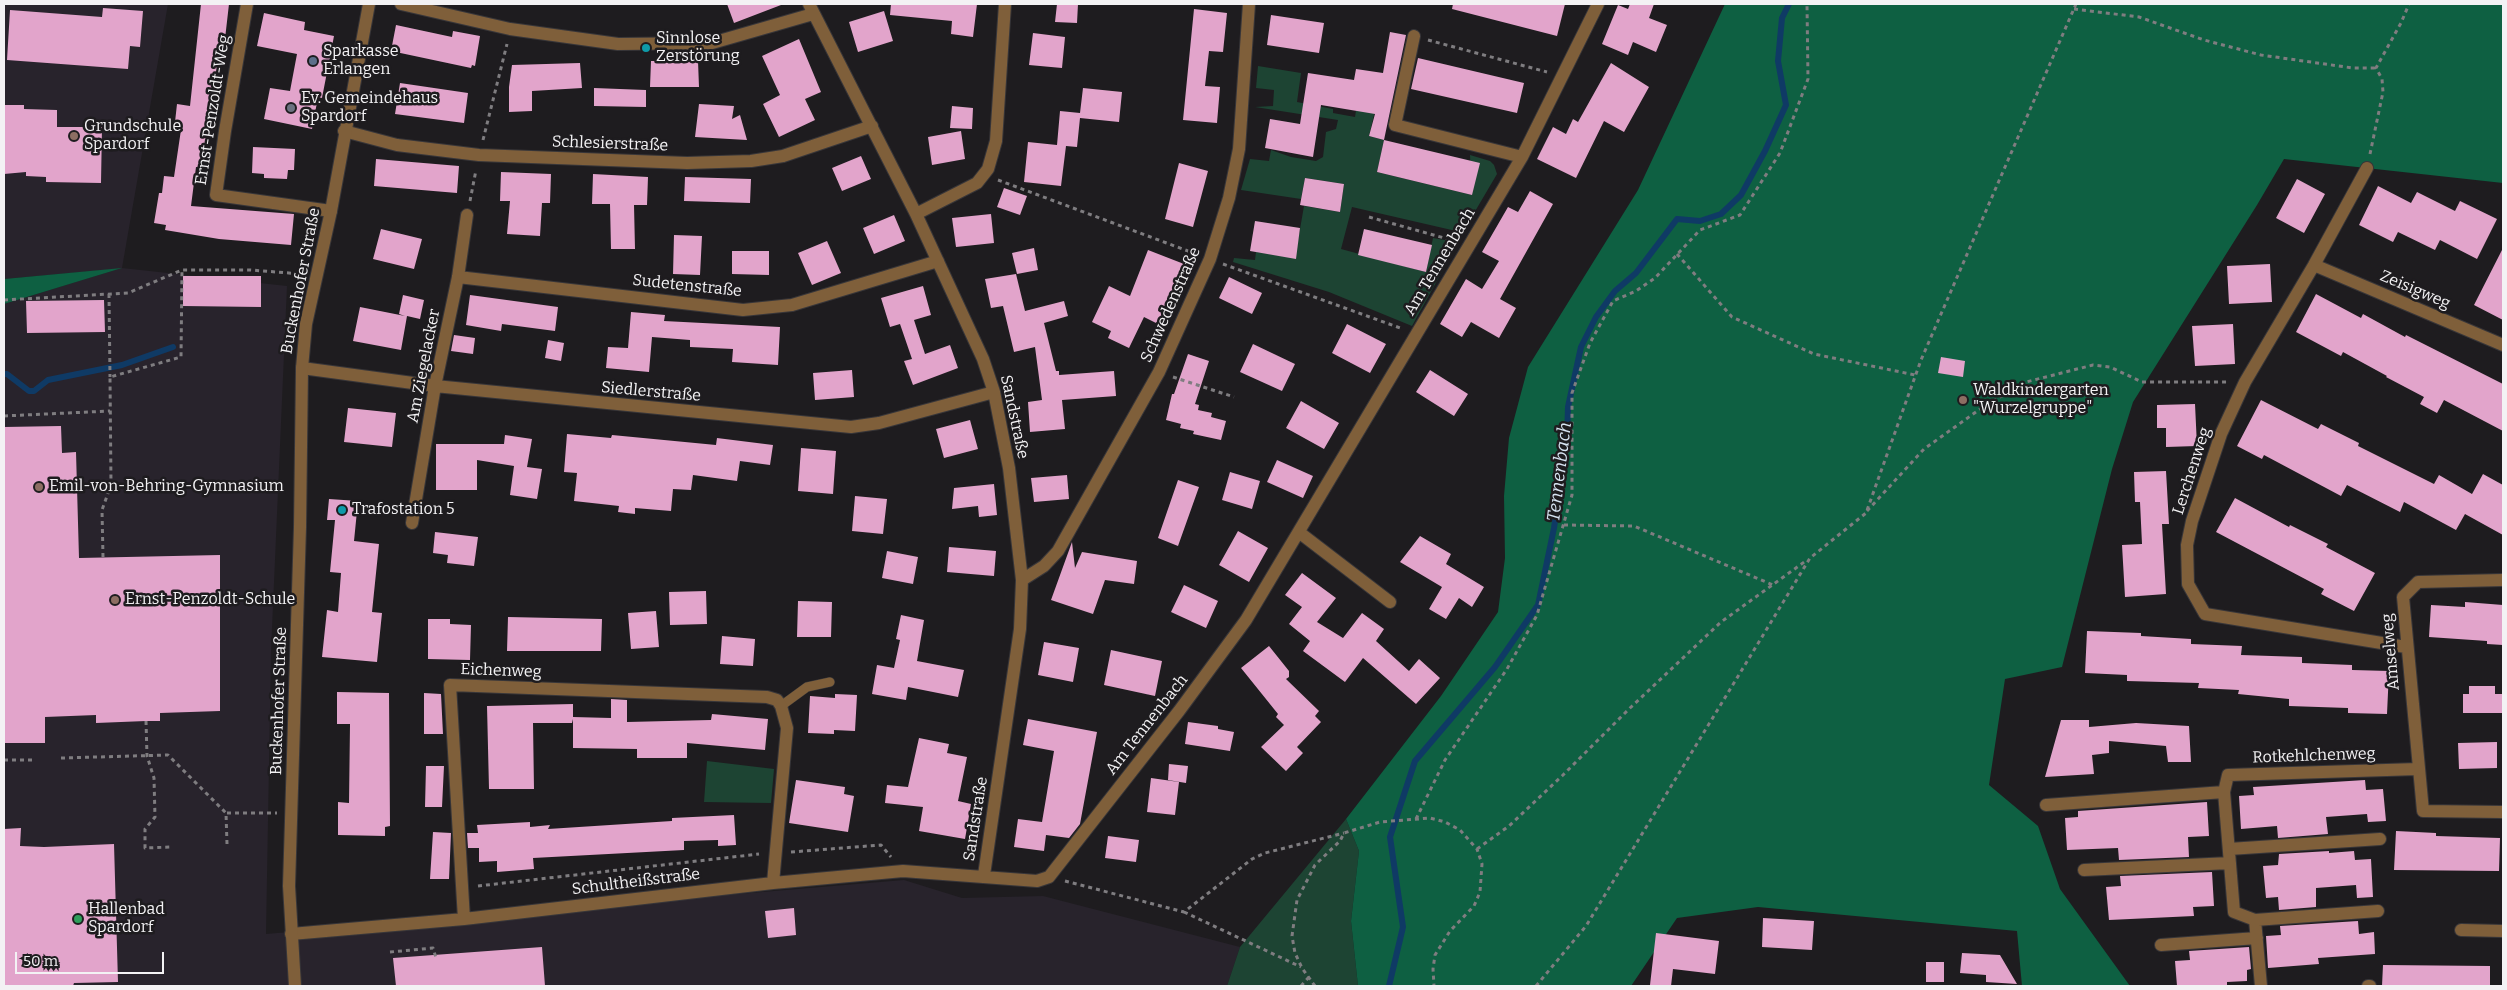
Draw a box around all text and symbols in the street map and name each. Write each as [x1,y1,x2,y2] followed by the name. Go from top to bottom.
[656,29,740,67] place label: Sinnlose Zerstörung
[192,34,234,186] street label: Ernst-Penzoldt-Weg
[323,42,399,80] place label: Sparkasse Erlangen
[640,42,652,54] marker: Sinnlose Zerstörung
[307,55,319,67] marker: Sparkasse Erlangen
[301,89,438,127] place label: Ev. Gemeindehaus Spardorf
[285,102,297,114] marker: Ev. Gemeindehaus Spardorf
[84,117,181,155] place label: Grundschule Spardorf
[68,130,80,142] marker: Grundschule Spardorf
[551,132,669,156] street label: Schlesierstraße
[1400,205,1480,319] street label: Am Tennenbach
[277,206,325,356] street label: Buckenhofer Straße
[1137,244,1205,366] street label: Schwedenstraße
[2377,267,2453,313] street label: Zeisigweg
[631,271,743,301] street label: Sudetenstraße
[404,307,444,425] street label: Am Ziegelacker
[996,373,1032,461] street label: Sandstraße
[600,378,702,406] street label: Siedlerstraße
[1973,381,2109,419] place label: Waldkindergarten "Wurzelgruppe"
[1957,394,1969,406] marker: Waldkindergarten "Wurzelgruppe"
[1543,421,1577,523] water label: Tennenbach
[2169,425,2215,517] street label: Lerchenweg
[49,477,284,497] place label: Emil-von-Behring-Gymnasium
[33,481,45,493] marker: Emil-von-Behring-Gymnasium
[352,500,455,520] place label: Trafostation 5
[336,504,348,516] marker: Trafostation 5
[125,590,295,610] place label: Ernst-Penzoldt-Schule
[109,594,121,606] marker: Ernst-Penzoldt-Schule
[2378,613,2404,691] street label: Amselweg
[267,627,291,775] street label: Buckenhofer Straße
[460,660,542,682] street label: Eichenweg
[1102,671,1192,779] street label: Am Tennenbach
[2252,744,2376,768] street label: Rotkehlchenweg
[960,775,992,863] street label: Sandstraße
[571,865,701,899] street label: Schultheißstraße
[88,900,165,938] place label: Hallenbad Spardorf
[72,913,84,925] marker: Hallenbad Spardorf
[18,942,166,974] scale bar
[23,952,58,970] text: 50 m

